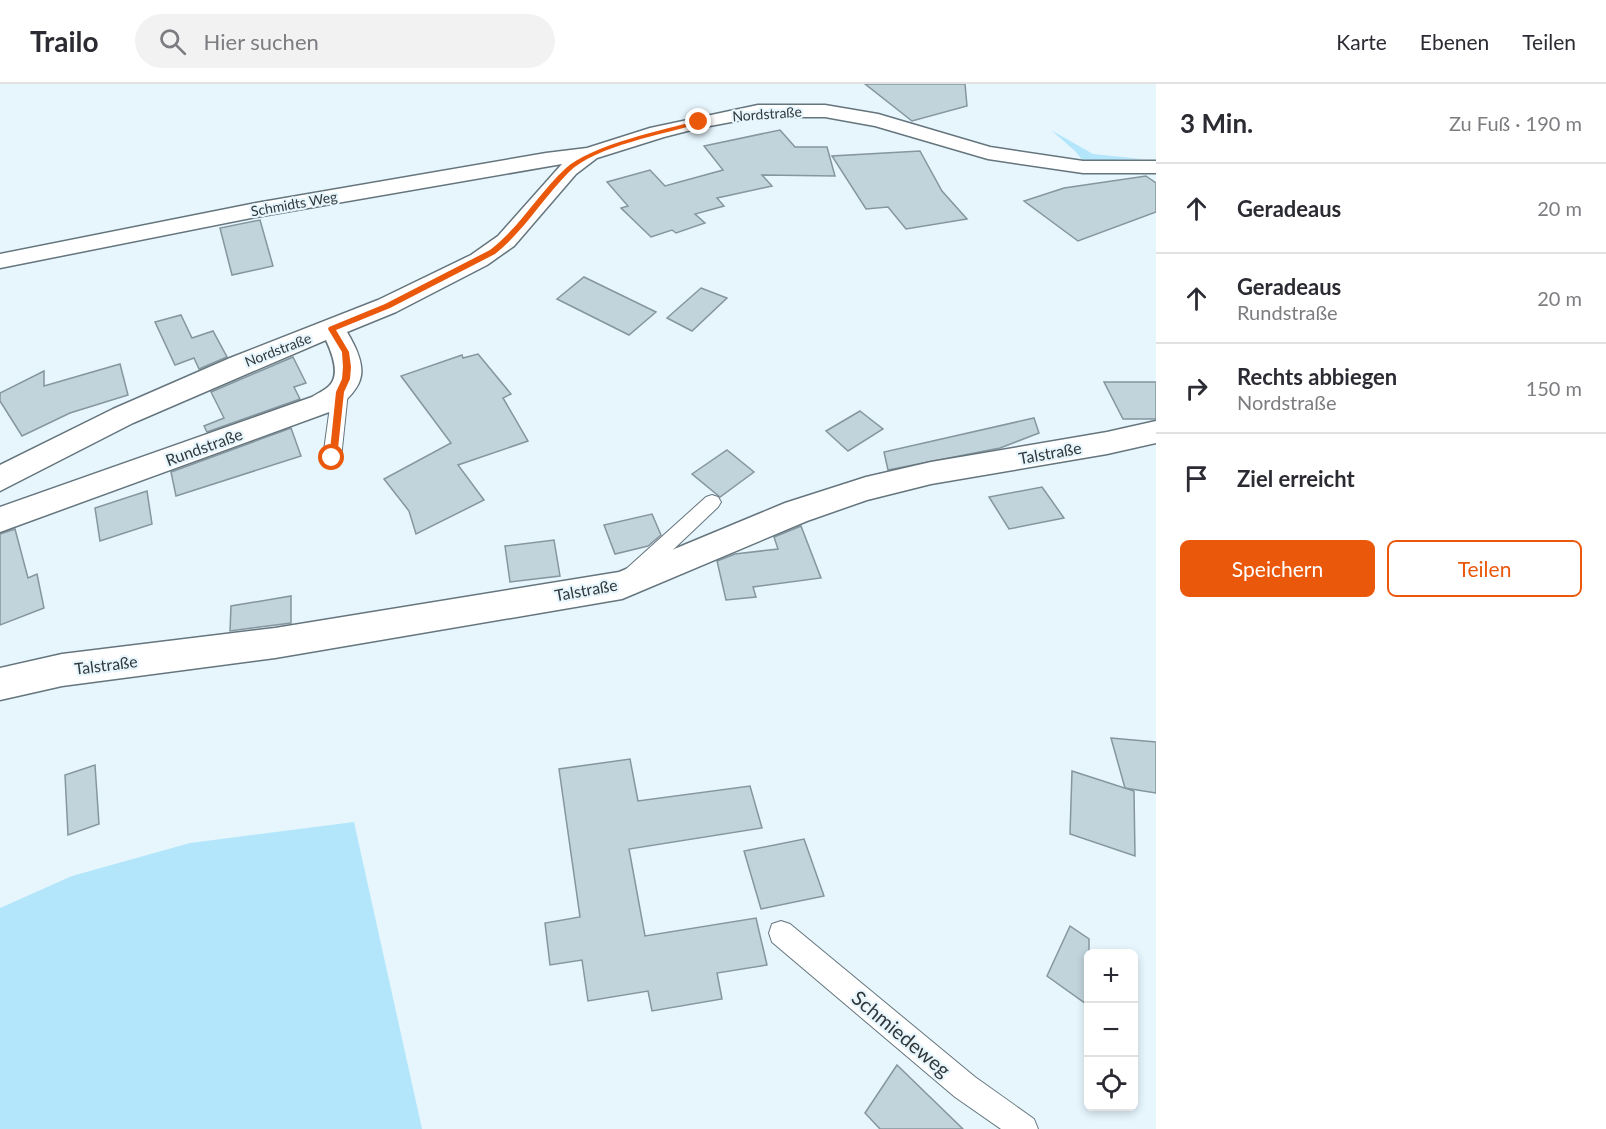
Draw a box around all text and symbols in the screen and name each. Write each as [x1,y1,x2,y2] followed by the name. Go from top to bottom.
[135,14,555,68] search box
[30,24,99,58] text: Trailo
[156,25,189,58] icon: search
[204,28,319,55] text: Hier suchen
[1336,29,1387,54] text: Karte
[1420,29,1489,54] text: Ebenen
[1522,29,1576,54] text: Teilen
[732,103,802,124] street label: Nordstraße
[1180,107,1253,139] text: 3 Min.
[685,108,711,134] route end
[1449,111,1582,135] text: Zu Fuß · 190 m
[249,188,339,219] street label: Schmidts Weg
[1180,192,1213,225] icon: ahead
[1237,195,1341,222] text: Geradeaus
[1537,196,1582,220] text: 20 m
[1237,273,1341,300] text: Geradeaus
[1180,282,1213,315] icon: ahead
[1537,286,1582,310] text: 20 m
[1237,300,1338,324] text: Rundstraße
[242,329,313,370] street label: Nordstraße
[1237,363,1397,390] text: Rechts abbiegen
[1180,372,1213,405] icon: right
[1526,376,1582,400] text: 150 m
[1237,390,1336,414] text: Nordstraße
[163,424,245,469] street label: Rundstraße
[1017,438,1083,467] street label: Talstraße
[318,444,344,470] route start
[1180,462,1213,495] icon: arrive
[1237,465,1355,492] text: Ziel erreicht
[1180,540,1375,597] button: Speichern
[1387,540,1582,597] button: Teilen
[553,575,619,604] street label: Talstraße
[73,651,139,678] street label: Talstraße
[1084,949,1138,1111] map controls
[1084,949,1138,1003] button: +
[847,985,956,1081] street label: Schmiedeweg
[1084,1003,1138,1057] button: −
[1084,1057,1138,1111] button: locate

